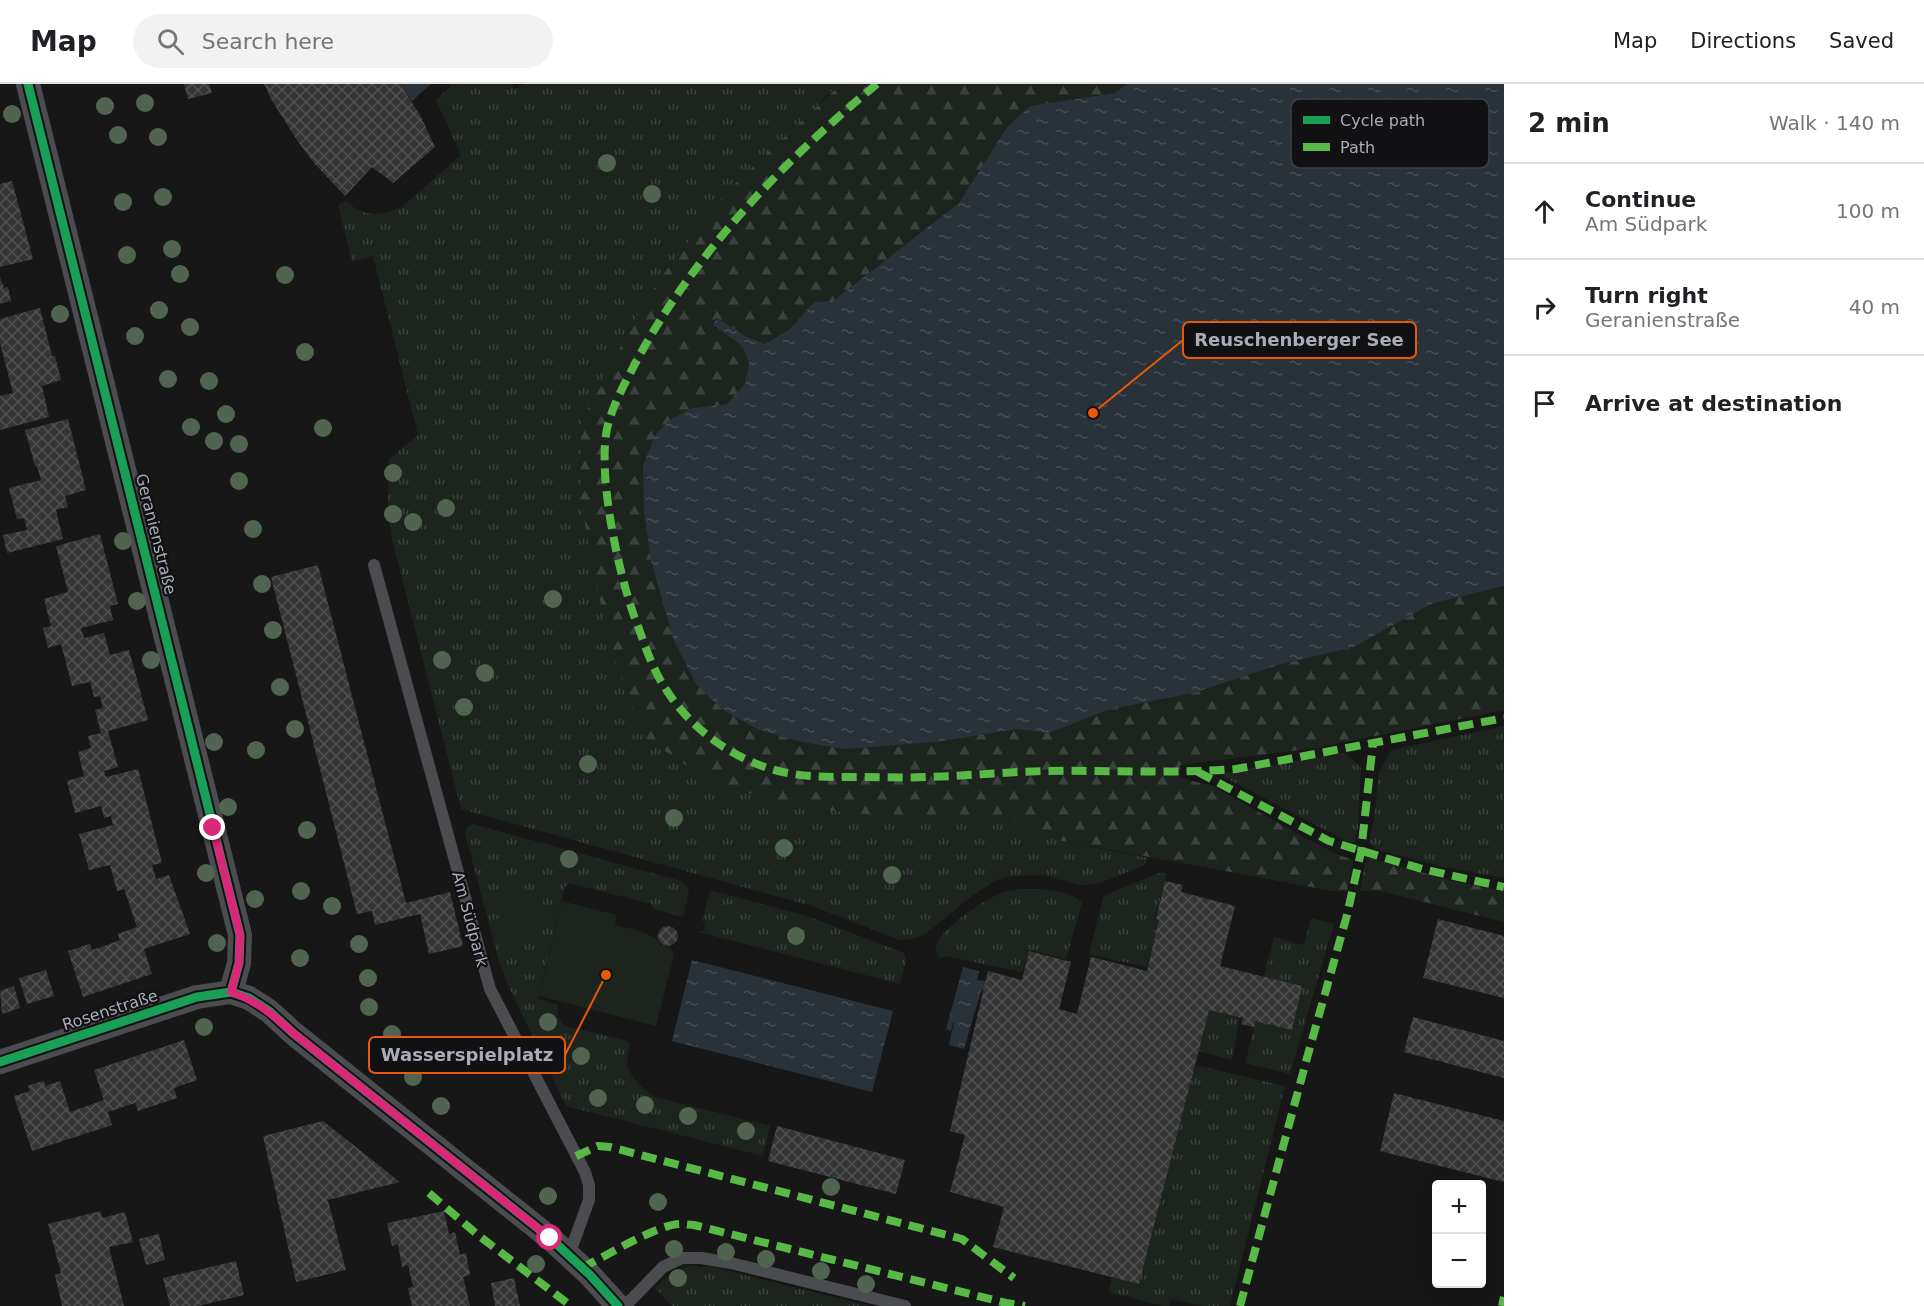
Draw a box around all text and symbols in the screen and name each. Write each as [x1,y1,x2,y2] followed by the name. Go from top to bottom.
[133,14,553,68] search box
[30,25,97,58] text: Map
[154,25,187,58] icon: search
[202,29,334,54] text: Search here
[1613,29,1657,53] text: Map
[1690,29,1796,53] text: Directions
[1829,29,1894,53] text: Saved
[1291,99,1489,168] legend
[1528,108,1610,138] text: 2 min
[1340,111,1425,130] text: Cycle path
[1769,111,1900,135] text: Walk · 140 m
[1340,138,1375,157] text: Path
[1585,187,1696,212] text: Continue
[1528,195,1561,228] icon: ahead
[1836,199,1900,223] text: 100 m
[1585,212,1707,236] text: Am Südpark
[1585,283,1708,308] text: Turn right
[1528,291,1561,324] icon: right
[1849,295,1900,319] text: 40 m
[1585,308,1740,332] text: Geranienstraße
[1183,322,1416,358] callout: Reuschenberger See
[1194,329,1404,350] text: Reuschenberger See
[1528,387,1561,420] icon: arrive
[1585,391,1842,416] text: Arrive at destination
[132,471,180,597] street label: Geranienstraße
[199,814,225,840] route end
[448,869,492,969] street label: Am Südpark
[60,986,160,1034] street label: Rosenstraße
[369,1037,565,1073] callout: Wasserspielplatz
[381,1044,553,1065] text: Wasserspielplatz
[1432,1180,1486,1288] map controls
[1432,1180,1486,1234] button: +
[536,1224,562,1250] route start
[1432,1234,1486,1288] button: −

